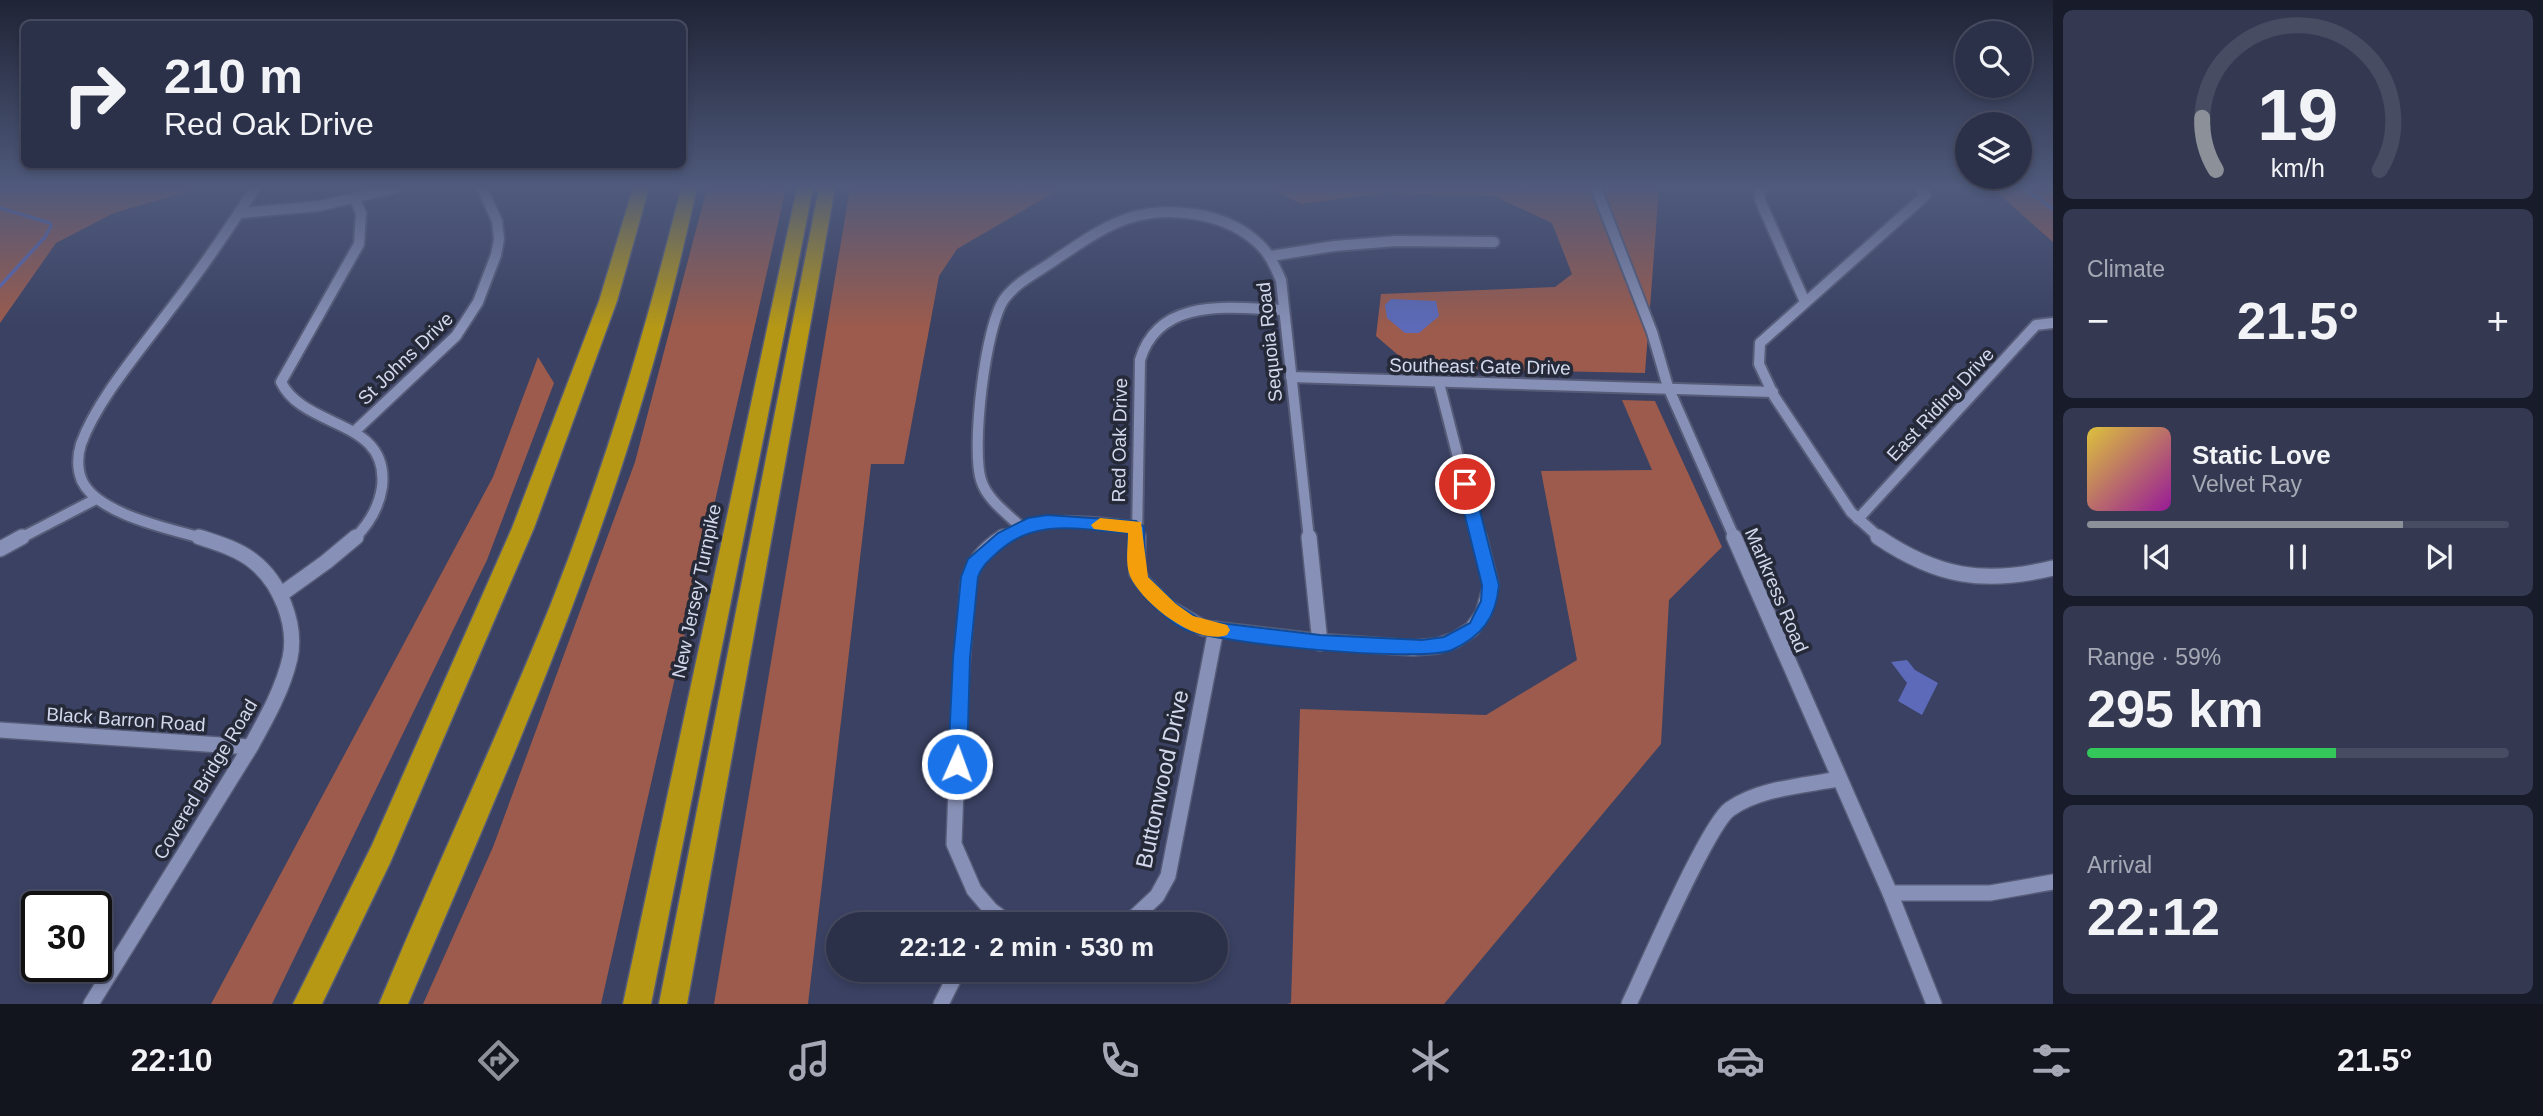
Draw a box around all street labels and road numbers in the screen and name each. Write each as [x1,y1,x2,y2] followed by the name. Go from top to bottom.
[1253,281,1286,403] street label: Sequoia Road
[354,308,457,409] street label: St Johns Drive
[1883,344,1998,465] street label: East Riding Drive
[1389,354,1571,379] street label: Southeast Gate Drive
[1108,378,1131,502] street label: Red Oak Drive
[668,502,725,680] street label: New Jersey Turnpike
[1741,525,1812,656] street label: Marlkress Road
[1130,688,1194,870] street label: Buttonwood Drive
[149,696,261,863] street label: Covered Bridge Road
[46,703,206,736] street label: Black Barron Road

